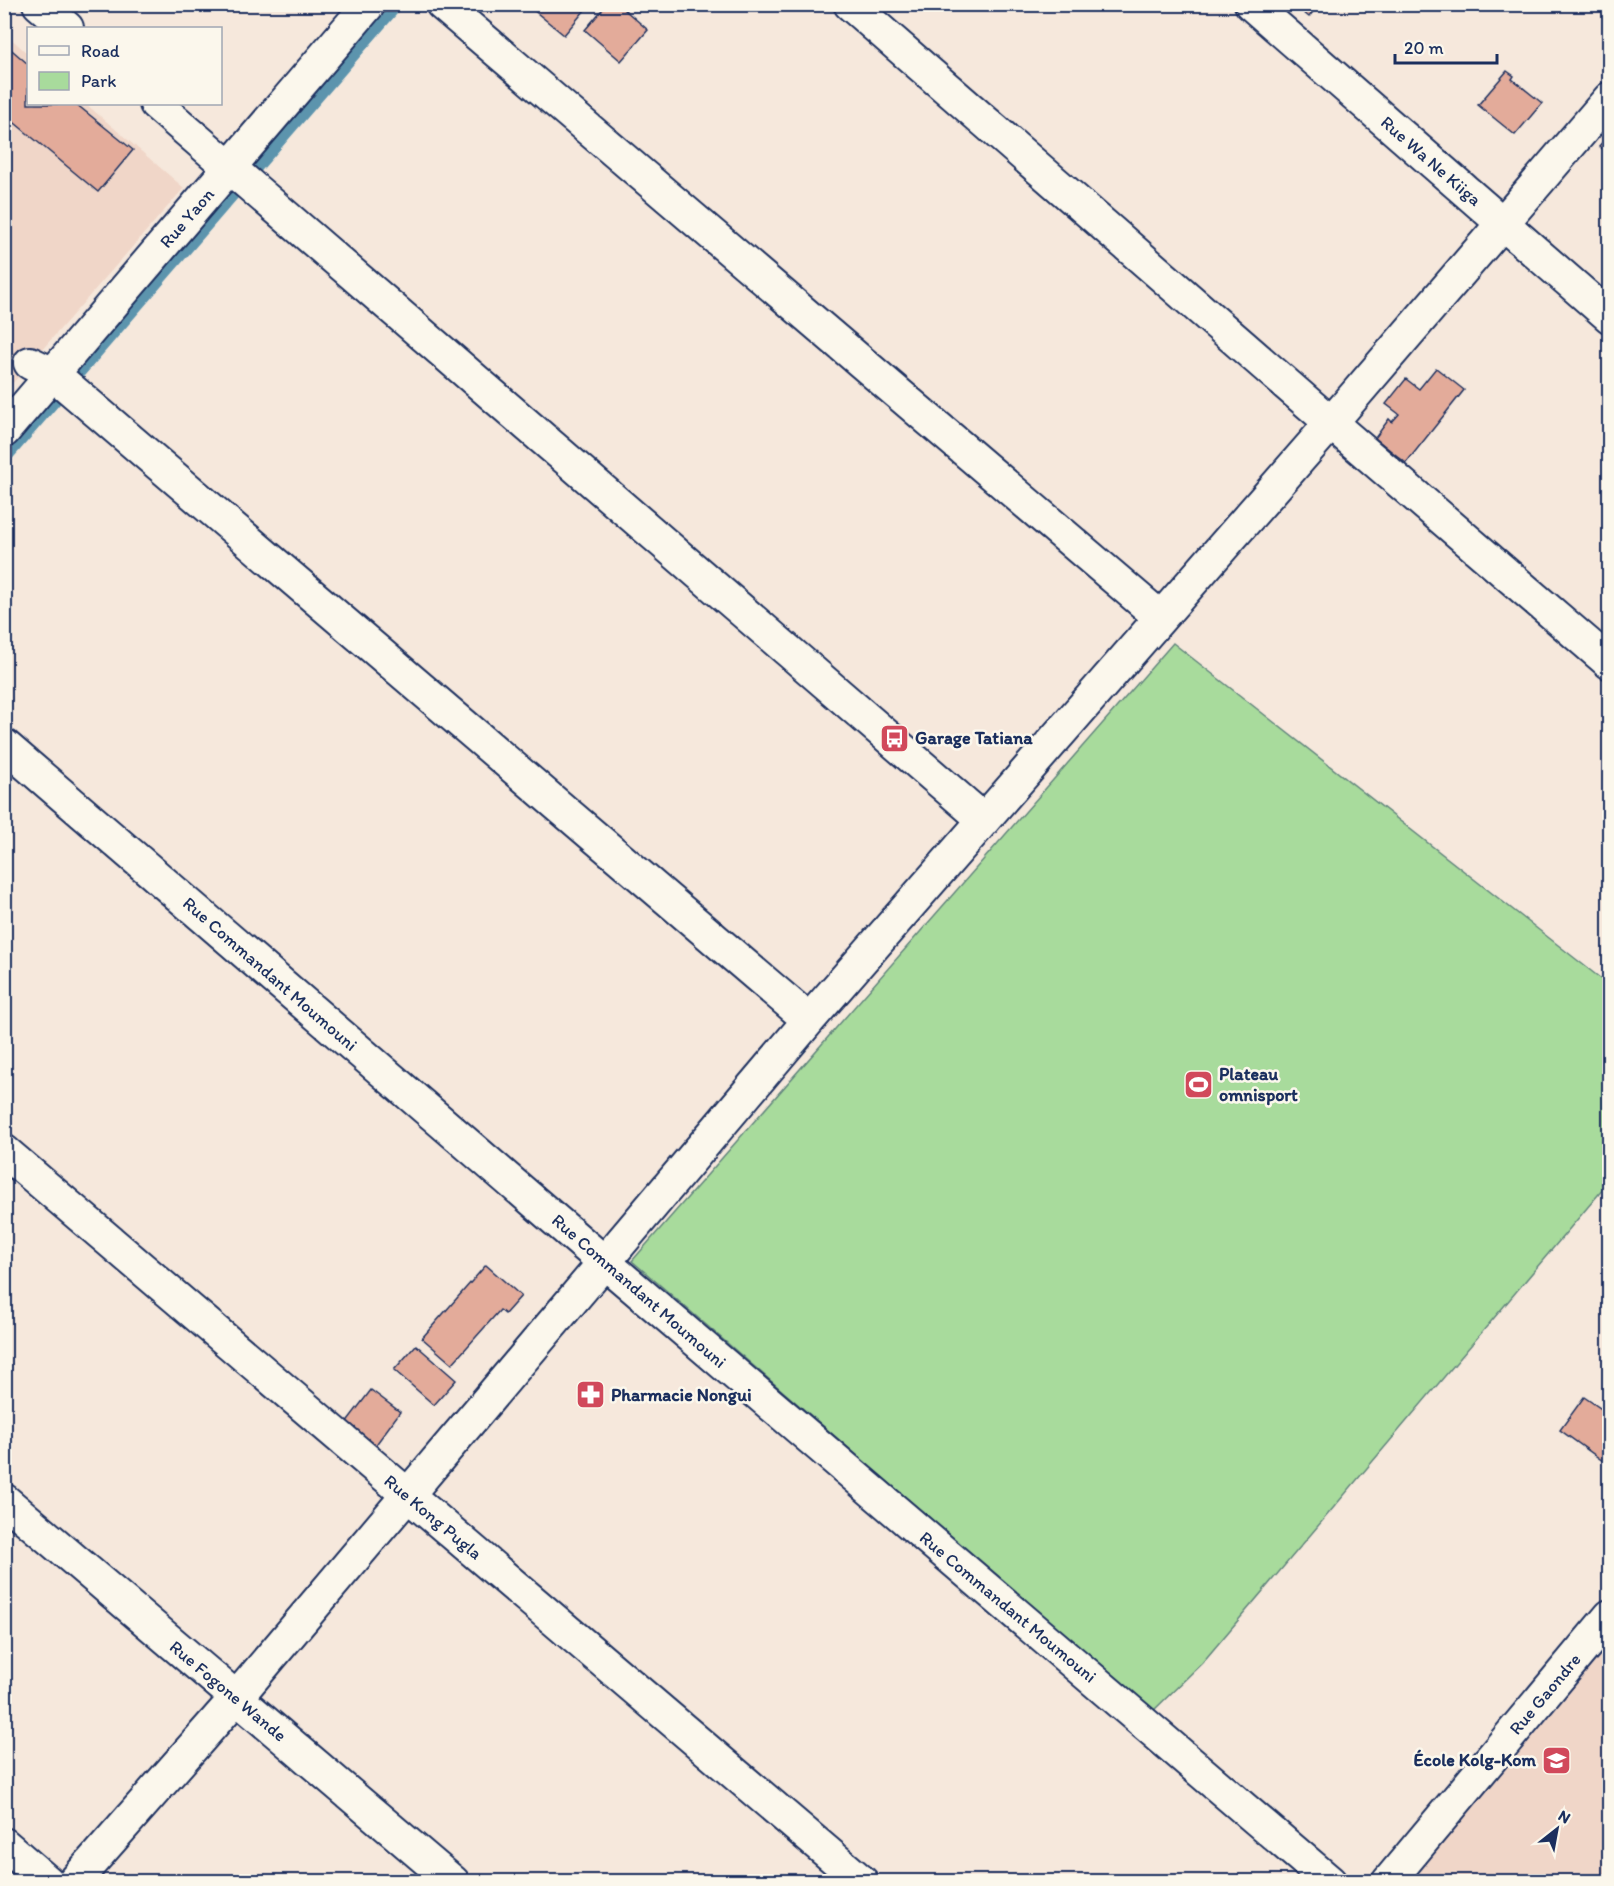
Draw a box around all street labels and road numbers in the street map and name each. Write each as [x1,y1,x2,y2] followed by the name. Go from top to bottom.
[1376,111,1486,211] street label: Rue Wa Ne Kiiga
[155,183,219,253] street label: Rue Yaon
[178,892,362,1056] street label: Rue Commandant Moumouni
[547,1209,731,1373] street label: Rue Commandant Moumouni
[380,1470,486,1564] street label: Rue Kong Pugla
[915,1526,1101,1688] street label: Rue Commandant Moumouni
[165,1636,291,1746] street label: Rue Fogone Wande
[1504,1649,1586,1739] street label: Rue Gaondre

